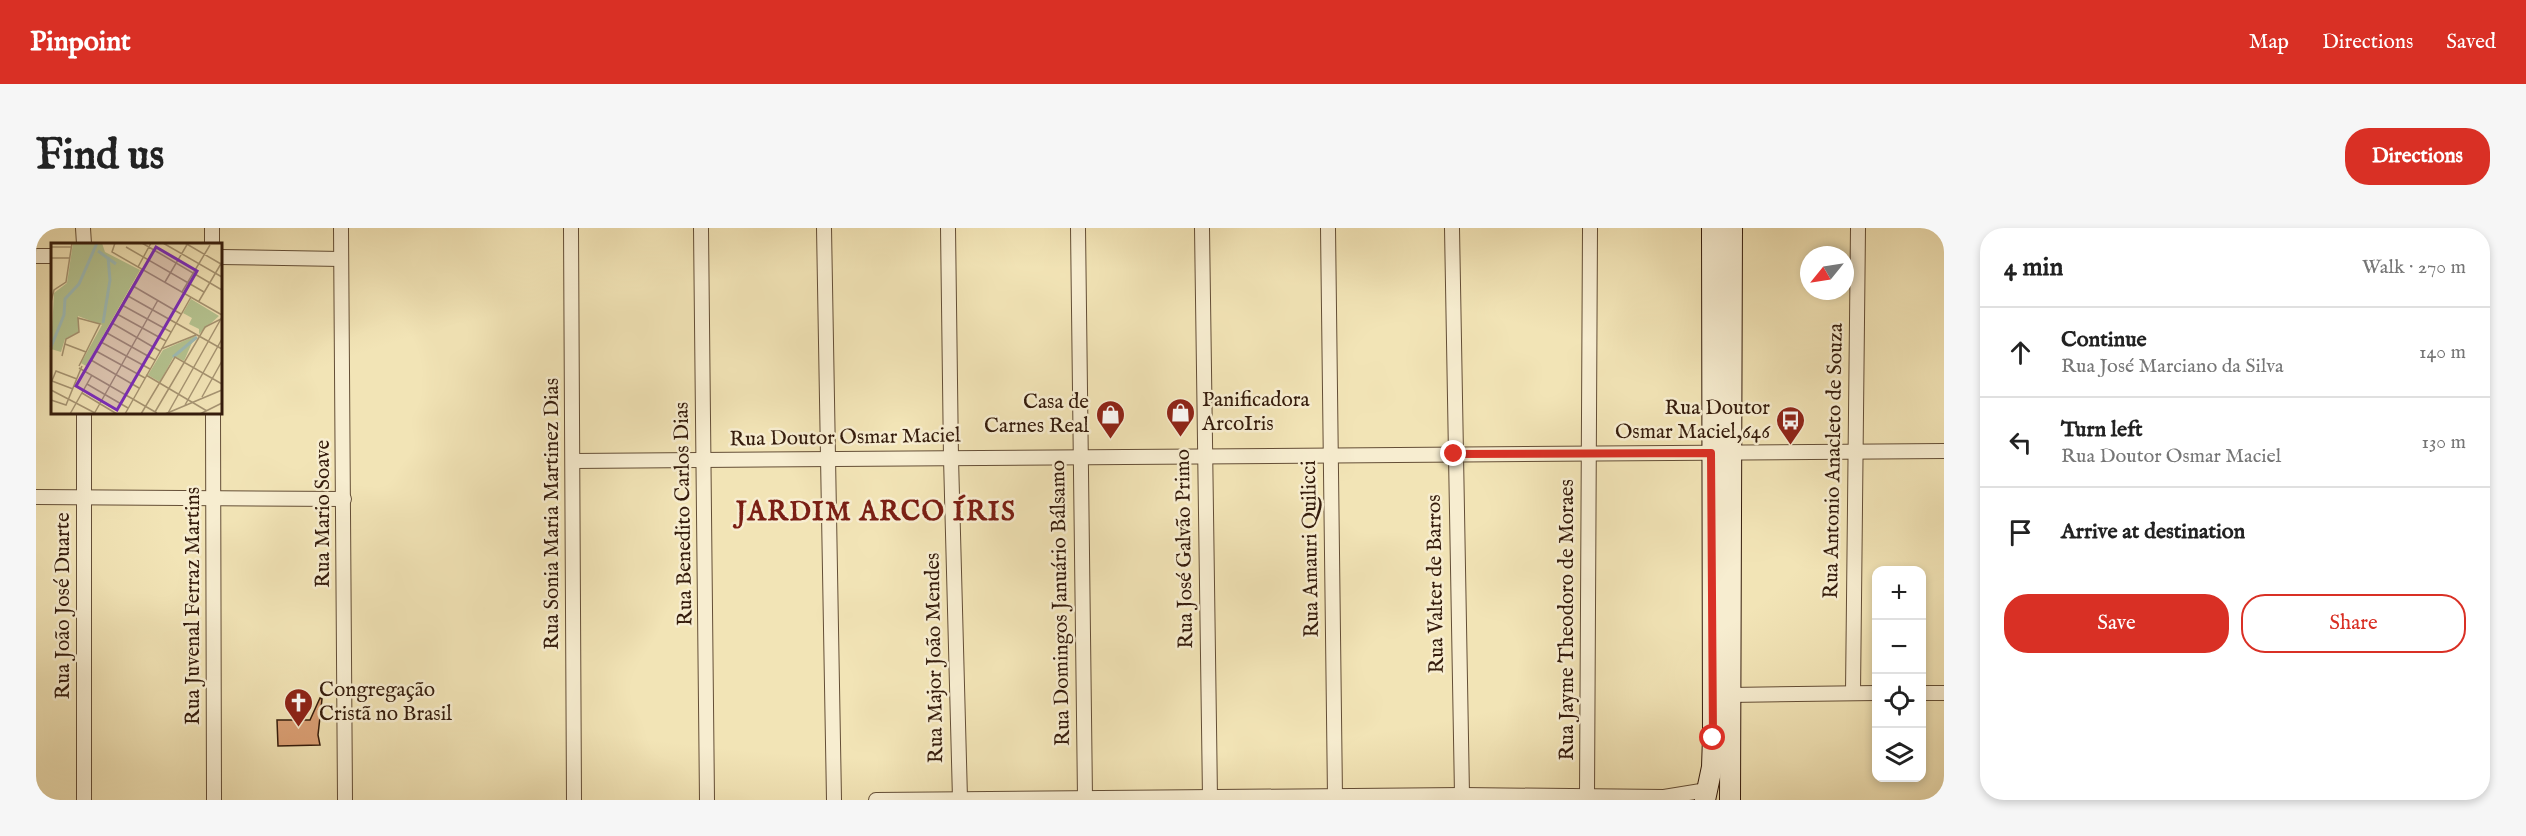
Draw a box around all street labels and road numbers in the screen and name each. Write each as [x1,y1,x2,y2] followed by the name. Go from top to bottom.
[1818,322,1850,599] street label: Rua Antonio Anacleto de Souza
[539,378,566,650] street label: Rua Sonia Maria Martinez Dias
[669,402,699,626] street label: Rua Benedito Carlos Dias
[729,422,961,454] street label: Rua Doutor Osmar Maciel
[310,440,337,588] street label: Rua Mario Soave
[1170,449,1200,649] street label: Rua José Galvão Primo
[1045,460,1077,746] street label: Rua Domingos Januário Bálsamo
[1296,460,1326,638] street label: Rua Amauri Quilicci
[1554,479,1581,761] street label: Rua Jayme Theodoro de Moraes
[180,487,207,725] street label: Rua Juvenal Ferraz Martins
[1421,494,1451,674] street label: Rua Valter de Barros
[50,512,77,700] street label: Rua João José Duarte
[920,552,950,764] street label: Rua Major João Mendes

